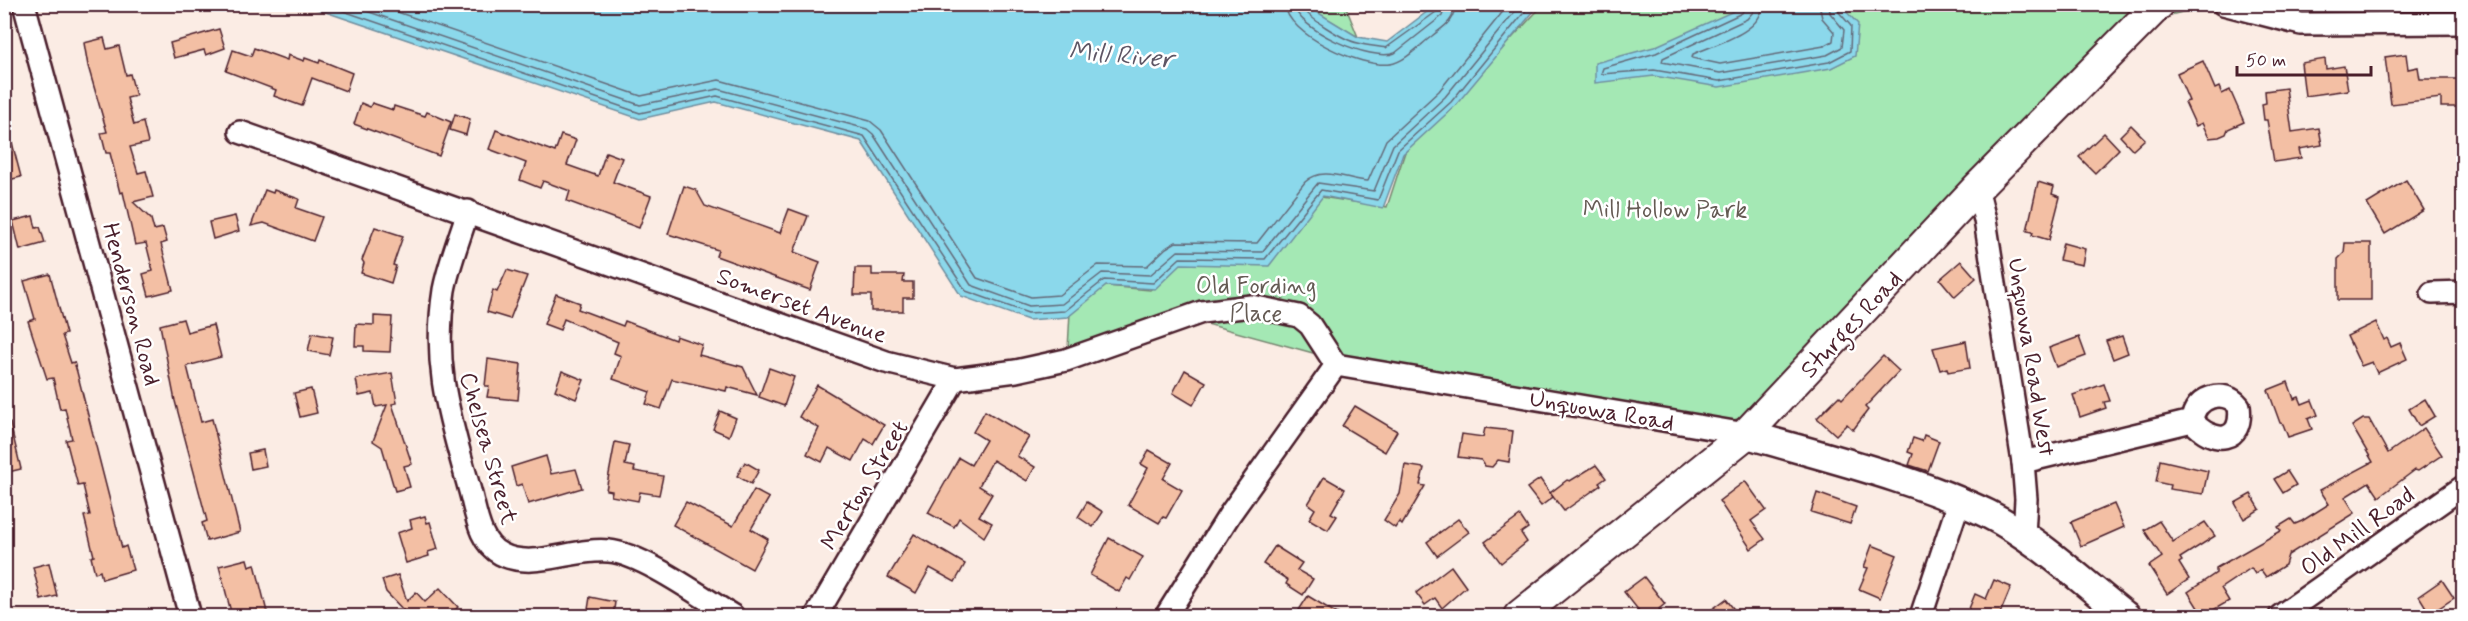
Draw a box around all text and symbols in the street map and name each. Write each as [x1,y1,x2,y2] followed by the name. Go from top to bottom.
[1067,34,1178,78] water label: Mill River
[2237,39,2370,77] scale bar
[2246,49,2286,73] text: 50 m
[1583,195,1747,226] park label: Mill Hollow Park
[94,220,167,389] street label: Henderson Road
[2000,256,2062,459] street label: Unquowa Road West
[712,261,891,352] street label: Somerset Avenue
[1794,265,1912,388] street label: Sturges Road
[1196,271,1316,330] park label: Old Fording Place
[451,369,524,528] street label: Chelsea Street
[1527,384,1676,439] street label: Unquowa Road
[814,415,916,556] street label: Merton Street
[2295,480,2421,584] street label: Old Mill Road

